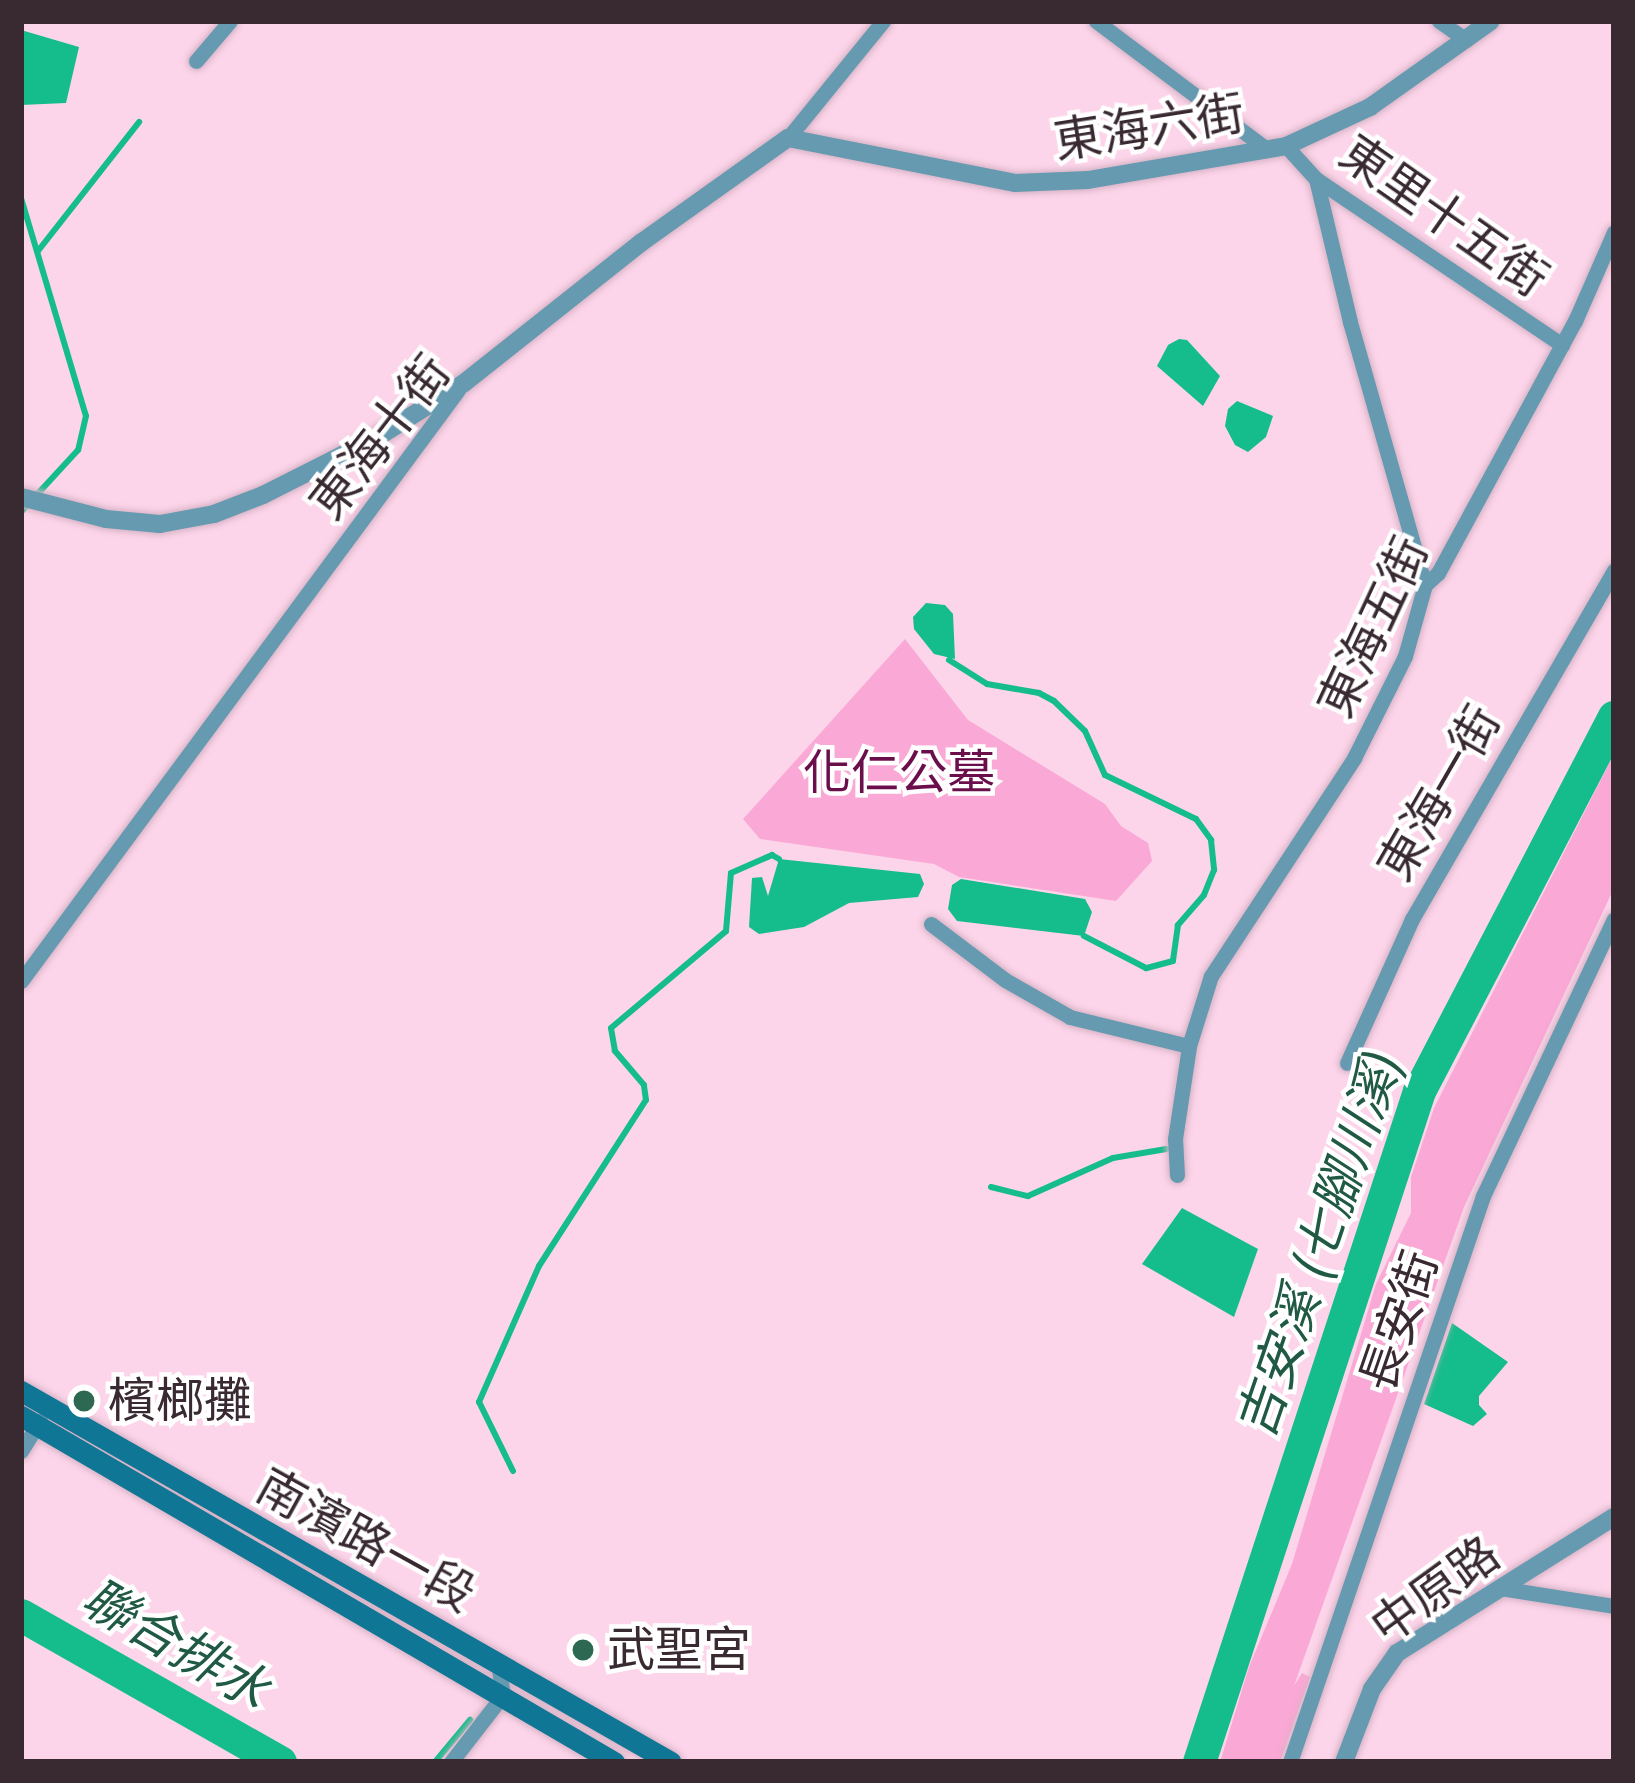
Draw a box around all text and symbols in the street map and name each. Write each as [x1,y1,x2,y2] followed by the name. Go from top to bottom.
[1050,84,1248,170] street label: 東海六街
[1329,124,1559,308] street label: 東里十五街
[298,344,462,530] street label: 東海十街
[1306,528,1440,726] street label: 東海五街
[1366,695,1512,891] street label: 東海一街
[803,744,995,802] park label: 化仁公墓
[1224,1044,1414,1446] water label: 吉安溪 (七腳川溪)
[1348,1244,1450,1398] street label: 長安街
[108,1372,252,1430] place label: 檳榔攤
[71,1388,97,1414] marker: 檳榔攤
[247,1457,485,1623] street label: 南濱路一段
[1360,1524,1510,1656] street label: 中原路
[72,1566,280,1722] water label: 聯合排水
[607,1621,751,1679] place label: 武聖宮
[570,1637,596,1663] marker: 武聖宮

